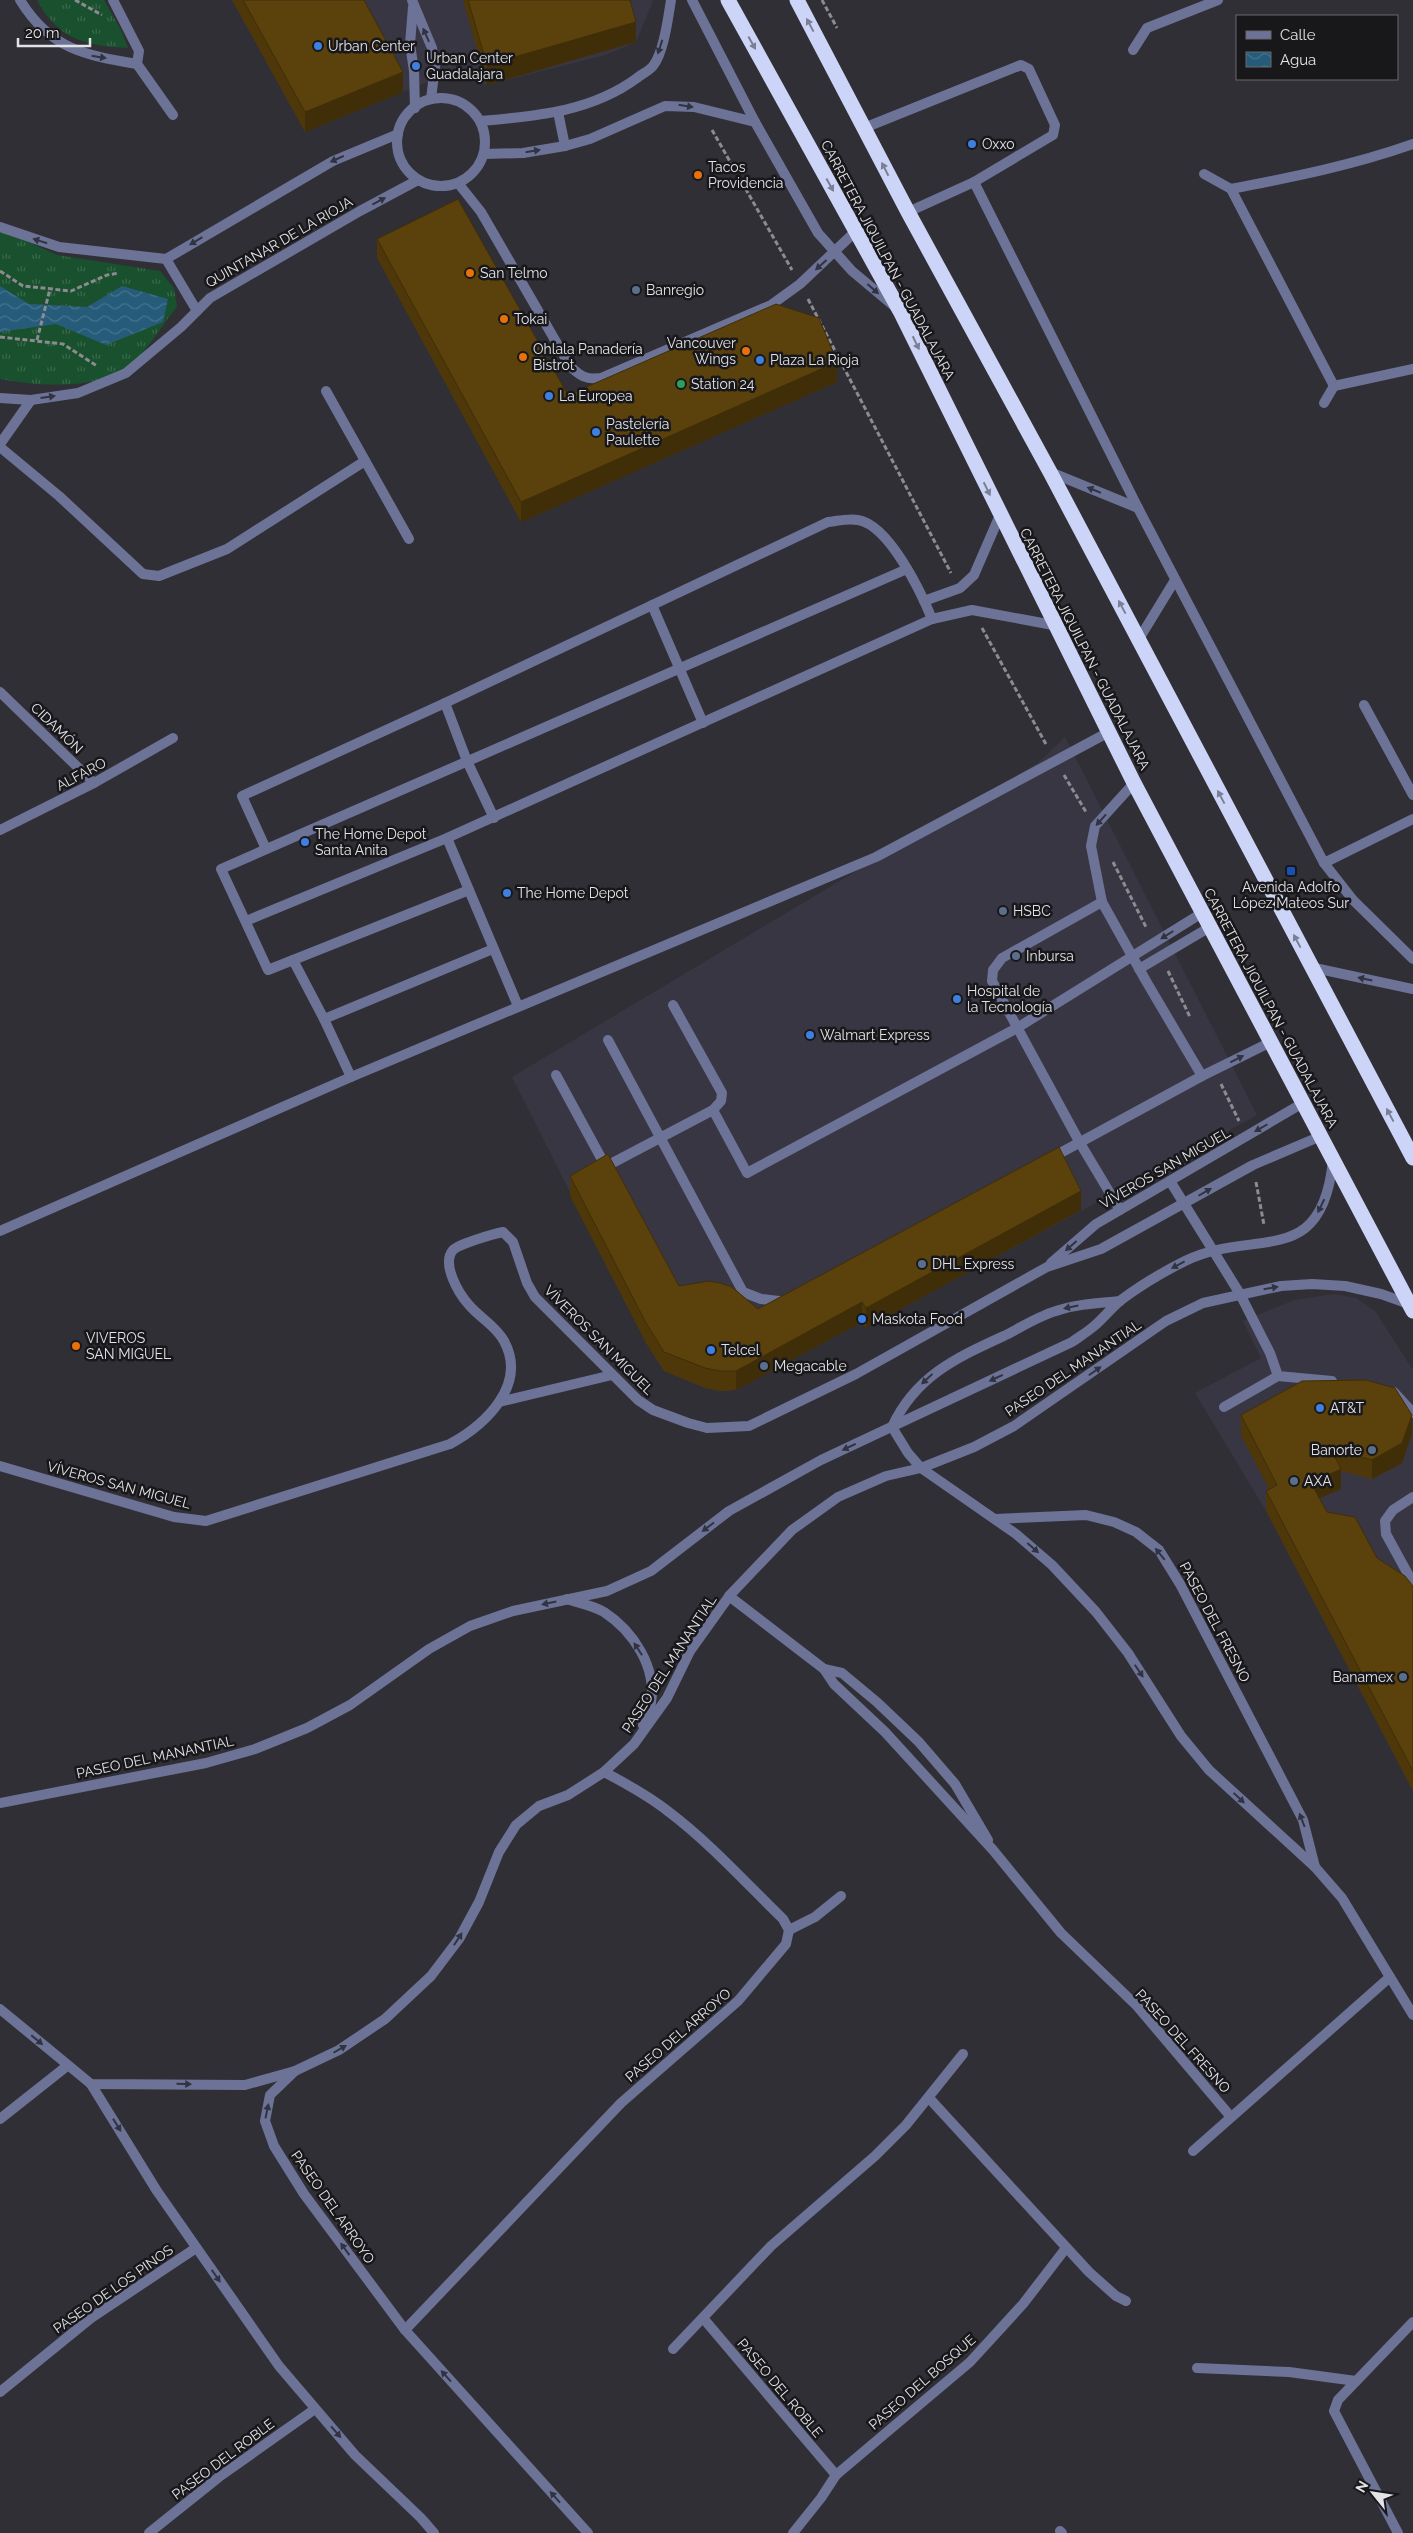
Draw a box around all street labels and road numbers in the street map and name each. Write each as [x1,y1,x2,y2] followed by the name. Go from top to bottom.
[818,137,959,383] street label: CARRETERA JIQUILPAN - GUADALAJARA
[203,193,356,291] street label: QUINTANAR DE LA RIOJA
[1017,525,1153,773] street label: CARRETERA JIQUILPAN - GUADALAJARA
[28,699,87,757] street label: CIDAMÓN
[53,754,109,794] street label: ALFARO
[1201,885,1342,1131] street label: CARRETERA JIQUILPAN - GUADALAJARA
[1096,1123,1233,1212] street label: VÍVEROS SAN MIGUEL
[541,1281,658,1398] street label: VÍVEROS SAN MIGUEL
[1002,1316,1144,1420] street label: PASEO DEL MANANTIAL
[45,1457,193,1512] street label: VÍVEROS SAN MIGUEL
[1177,1559,1253,1685] street label: PASEO DEL FRESNO
[619,1592,719,1736] street label: PASEO DEL MANANTIAL
[75,1732,235,1782] street label: PASEO DEL MANANTIAL
[622,1985,734,2085] street label: PASEO DEL ARROYO
[1132,1986,1234,2096] street label: PASEO DEL FRESNO
[288,2147,378,2267] street label: PASEO DEL ARROYO
[50,2241,176,2336] street label: PASEO DE LOS PINOS
[865,2331,979,2433] street label: PASEO DEL BOSQUE
[734,2335,826,2441] street label: PASEO DEL ROBLE
[169,2415,277,2503] street label: PASEO DEL ROBLE

